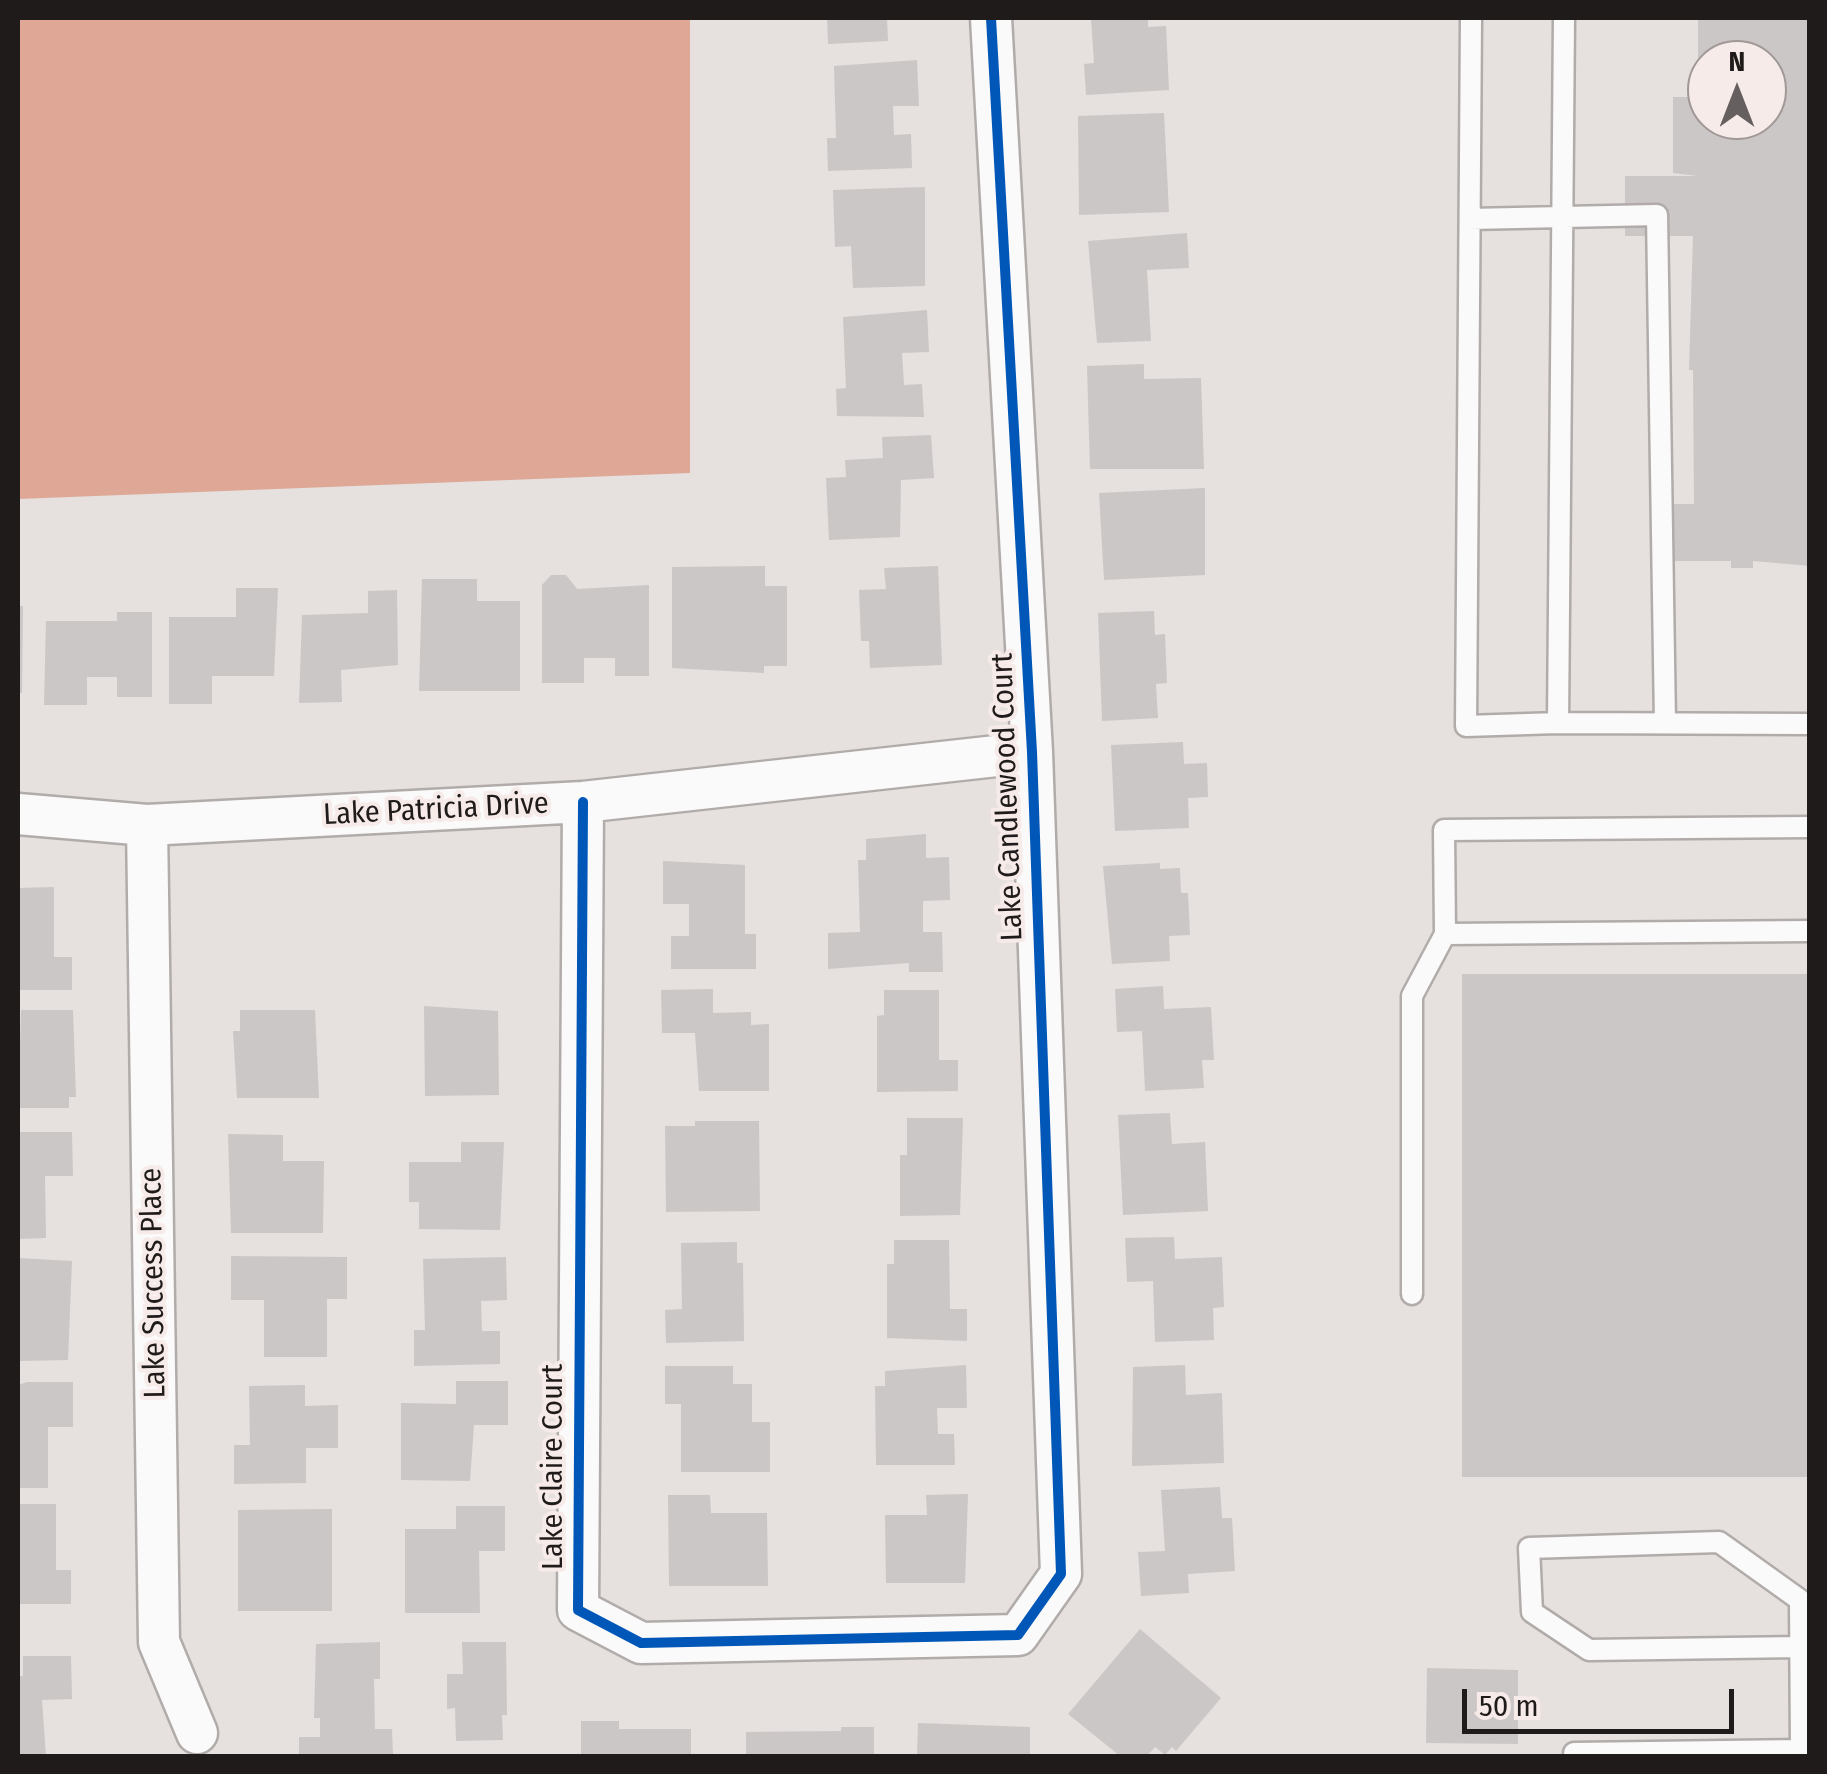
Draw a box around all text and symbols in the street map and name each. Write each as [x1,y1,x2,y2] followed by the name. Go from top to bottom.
[1687,40,1787,140] north arrow
[1729,45,1745,78] text: N
[985,652,1031,942] street label: Lake Candlewood Court
[322,786,550,834] street label: Lake Patricia Drive
[134,1167,174,1399] street label: Lake Success Place
[536,1364,572,1570] street label: Lake Claire Court
[1467,1669,1740,1731] scale bar
[1479,1688,1539,1724] text: 50 m

